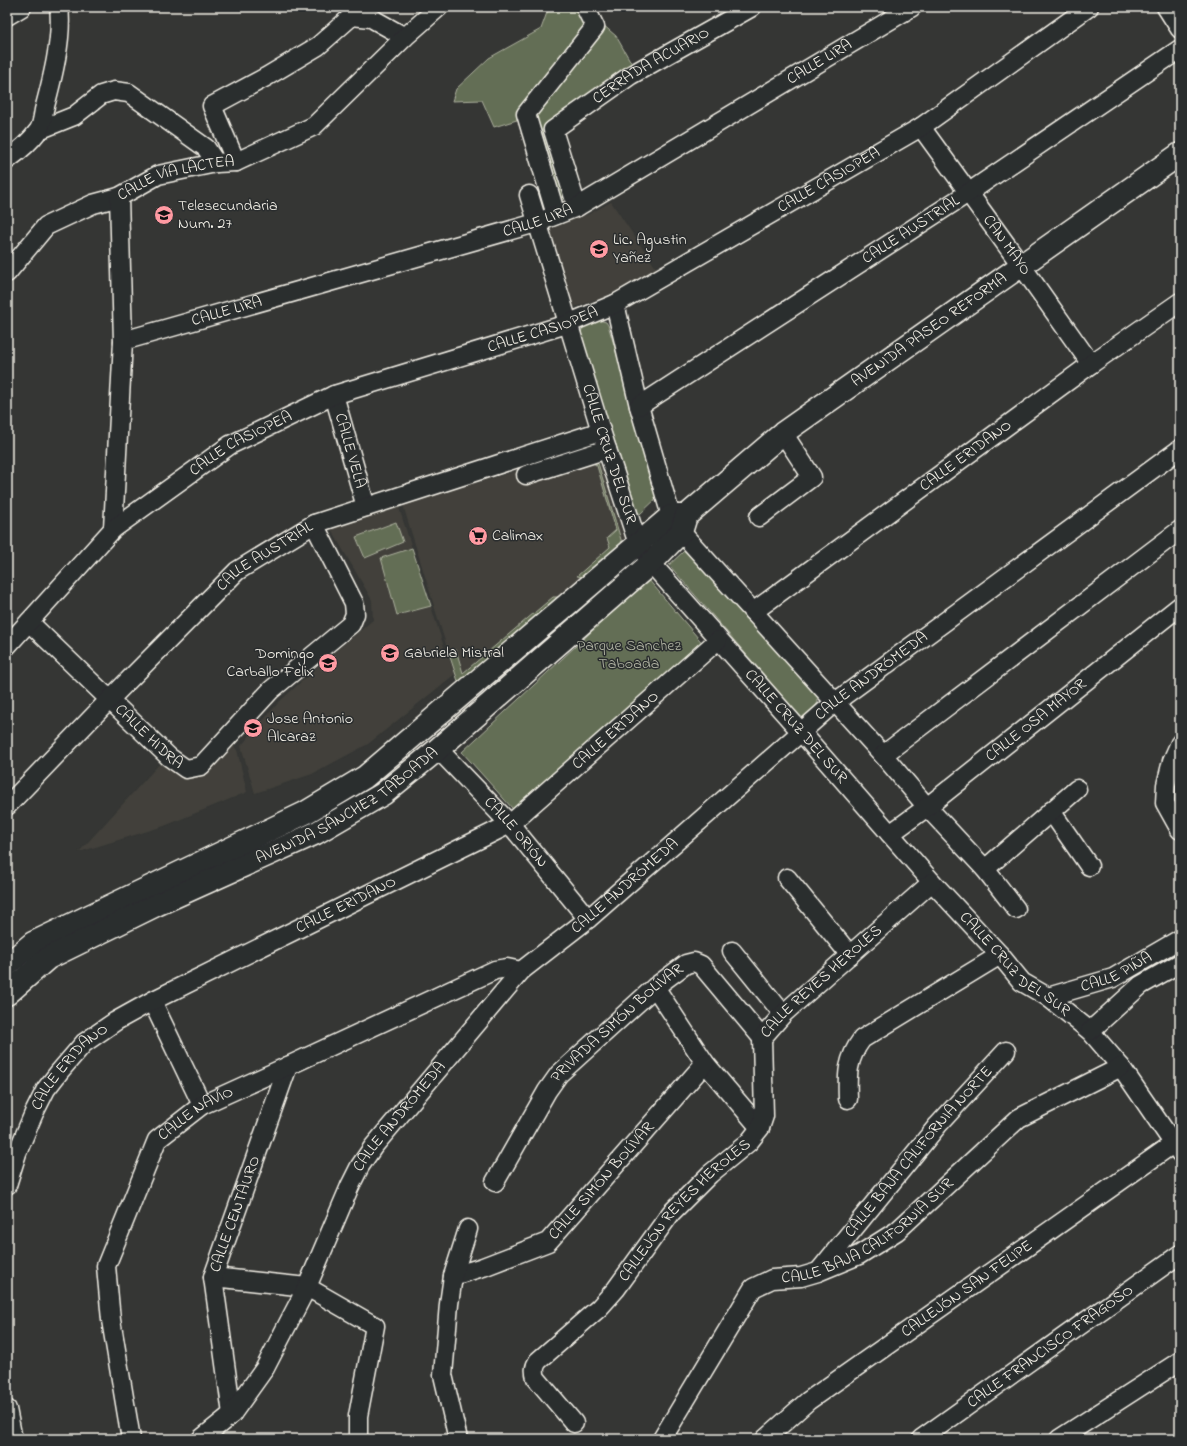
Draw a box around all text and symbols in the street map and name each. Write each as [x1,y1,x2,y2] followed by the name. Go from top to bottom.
[587,21,714,111] street label: CERRADA ACUARIO
[782,33,857,91] street label: CALLE LIRA
[773,141,885,220] street label: CALLE CASIOPEA
[113,150,235,208] street label: CALLE VÍA LÁCTEA
[857,189,965,270] street label: CALLE AUSTRIAL
[178,194,278,236] place label: Telesecundaria Num. 27
[500,198,577,244] street label: CALLE LIRA
[153,204,175,226] school or university icon: Telesecundaria Num. 27
[976,210,1037,280] street label: CAN MAYO
[613,228,687,270] place label: Lic. Agustin Yañez
[588,238,610,260] school or university icon: Lic. Agustin Yañez
[846,267,1012,393] street label: AVENIDA PASEO REFORMA
[189,290,265,333] street label: CALLE LIRA
[485,300,602,360] street label: CALLE CASIOPEA
[575,381,643,527] street label: CALLE CRUZ DEL SUR
[184,405,296,482] street label: CALLE CASIOPEA
[328,410,372,491] street label: CALLE VELA
[915,414,1017,498] street label: CALLE ERIDANO
[211,515,318,597] street label: CALLE AUSTRIAL
[492,524,543,548] place label: Calimax
[467,525,489,547] supermarket icon: Calimax
[809,626,933,727] street label: CALLE ANDRÓMEDA
[577,634,681,676] park label: Parque Sanchez Taboada
[404,641,504,665] place label: Gabriela Mistral
[227,642,314,684] place label: Domingo Carballo Felix
[379,642,401,664] school or university icon: Gabriela Mistral
[317,652,339,674] school or university icon: Domingo Carballo Felix
[739,664,853,789] street label: CALLE CRUZ DEL SUR
[980,673,1092,768] street label: CALLE OSA MAYOR
[567,685,665,776] street label: CALLE ERIDANO
[109,698,188,775] street label: CALLE HIDRA
[267,707,353,749] place label: Jose Antonio Alcaraz
[242,717,264,739] school or university icon: Jose Antonio Alcaraz
[252,741,444,871] street label: AVENIDA SÁNCHEZ TABOADA
[478,791,553,873] street label: CALLE ORIÓN
[566,832,684,940] street label: CALLE ANDRÓMEDA
[292,870,400,940] street label: CALLE ERIDANO
[953,906,1075,1022] street label: CALLE CRUZ DEL SUR
[755,919,888,1044] street label: CALLE REYES HEROLES
[1078,946,1157,999] street label: CALLE PIÑA
[545,958,689,1087] street label: PRIVADA SIMÓN BOLÍVAR
[25,1018,113,1115] street label: CALLE ERIDANO
[347,1056,452,1176] street label: CALLE ANDRÓMEDA
[839,1061,999,1243] street label: CALLE BAJA CALIFORNIA NORTE
[153,1080,237,1147] street label: CALLE NAVÍO
[543,1116,660,1246] street label: CALLE SIMÓN BOLÍVAR
[613,1133,756,1287] street label: CALLEJÓN REYES HEROLES
[204,1153,267,1276] street label: CALLE CENTAURO
[781,1172,959,1290] street label: CALLE BAJA CALIFORNIA SUR
[896,1234,1038,1344] street label: CALLEJÓN SAN FELIPE
[962,1279,1139,1414] street label: CALLE FRANCISCO FRAGOSO

